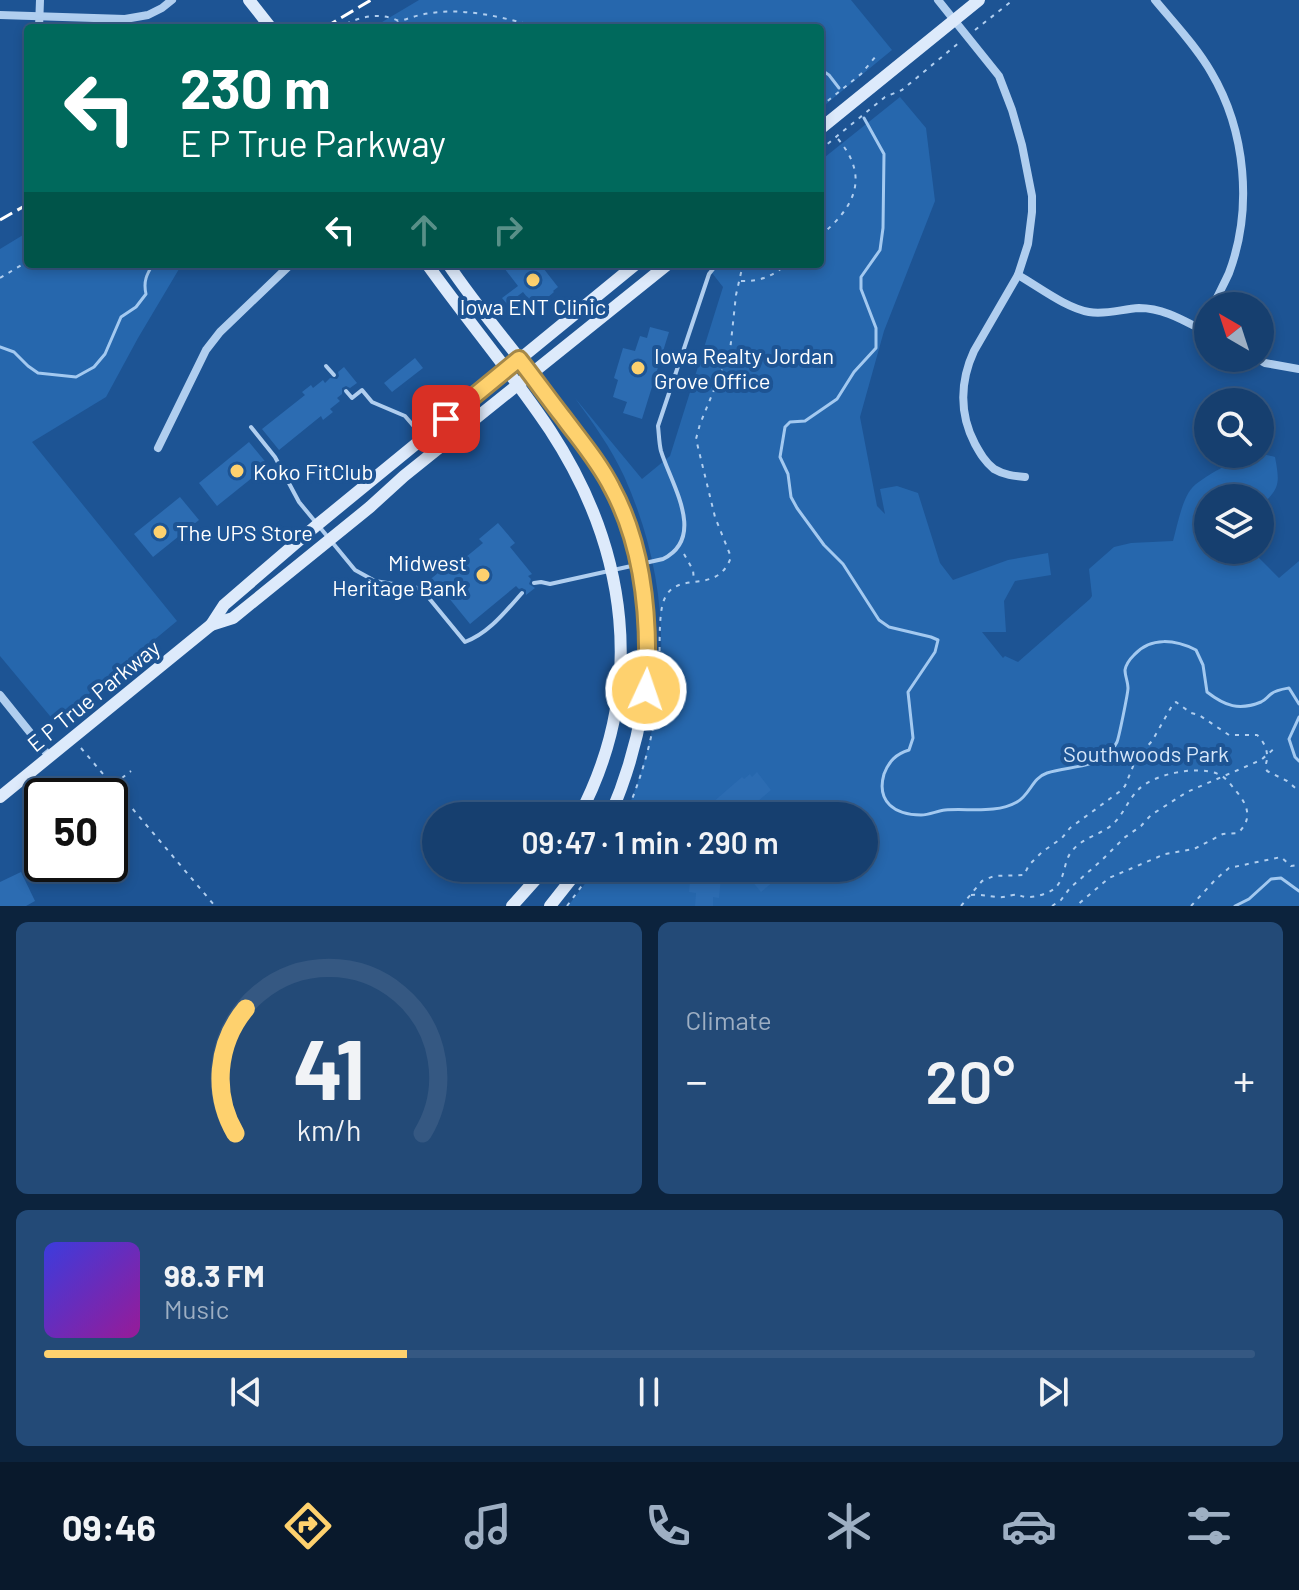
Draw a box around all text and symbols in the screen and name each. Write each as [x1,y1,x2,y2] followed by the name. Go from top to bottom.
[180,53,331,120] text: 230 m
[48,56,152,160] icon: left
[180,121,446,164] text: E P True Parkway
[318,208,362,252] icon: left
[402,208,446,252] icon: ahead
[486,208,530,252] icon: right
[524,271,542,289] marker: Iowa ENT Clinic
[1194,292,1274,372] north arrow
[1194,292,1274,564] map controls
[460,293,606,319] place label: Iowa ENT Clinic
[654,342,834,393] place label: Iowa Realty Jordan Grove Office
[629,359,647,377] marker: Iowa Realty Jordan Grove Office
[412,385,480,453] pin
[1194,388,1274,468] button: search
[424,397,468,441] icon: arrive
[253,458,373,484] place label: Koko FitClub
[228,462,246,480] marker: Koko FitClub
[1194,484,1274,564] button: layers
[176,519,313,545] place label: The UPS Store
[151,523,169,541] marker: The UPS Store
[332,549,467,600] place label: Midwest Heritage Bank
[474,566,492,584] marker: Midwest Heritage Bank
[22,634,164,756] street label: E P True Parkway
[604,648,688,732] position arrow
[1063,740,1229,766] park label: Southwoods Park
[24,778,128,882] speed limit sign: 50
[521,824,779,860] text: 09:47 · 1 min · 290 m
[686,1004,772,1035] text: Climate
[293,1017,365,1117] text: 41
[925,1044,1015,1116] text: 20°
[686,1053,708,1106] text: −
[1233,1053,1255,1106] text: +
[296,1112,361,1147] text: km/h
[164,1257,265,1293] text: 98.3 FM
[164,1293,229,1324] text: Music
[224,1370,268,1414] icon: previous
[627,1370,671,1414] icon: pause
[1031,1370,1075,1414] icon: next
[280,1498,336,1554] icon: directions
[460,1498,516,1554] icon: music
[640,1498,696,1554] icon: phone
[821,1498,877,1554] icon: climate
[1001,1498,1057,1554] icon: car
[1181,1498,1237,1554] icon: filters
[62,1505,156,1548] text: 09:46

